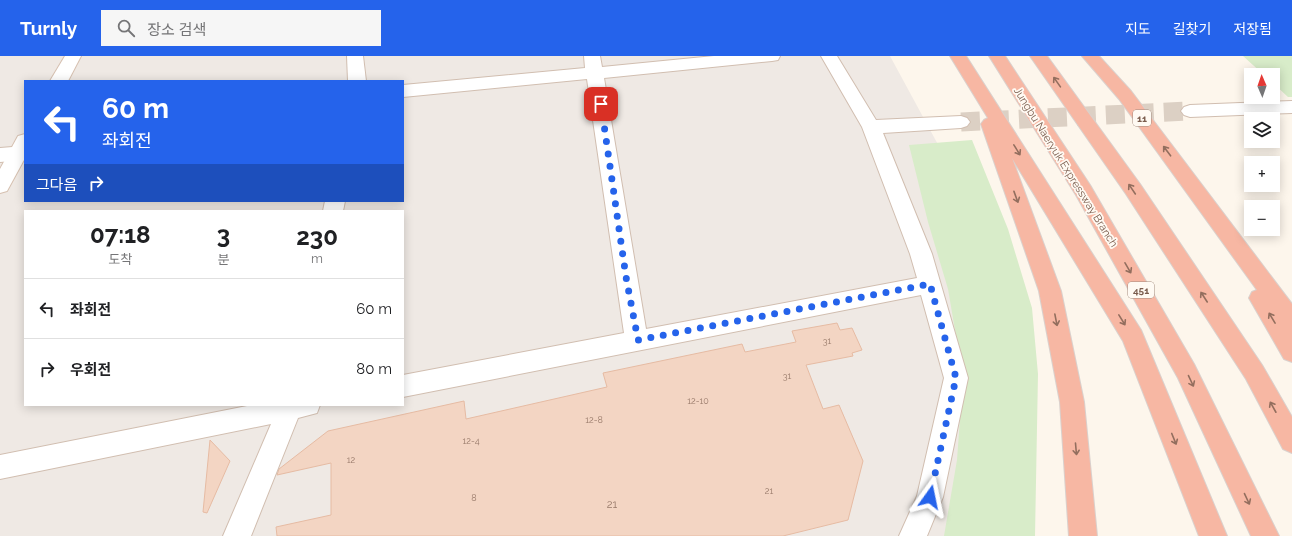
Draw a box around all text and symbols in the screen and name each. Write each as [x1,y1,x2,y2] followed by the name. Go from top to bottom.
[101,10,381,46] search box
[20,17,77,39] text: Turnly
[115,17,137,39] icon: search
[147,21,206,39] text: 장소 검색
[1125,21,1151,37] text: 지도
[1173,21,1211,37] text: 길찾기
[1233,21,1272,37] text: 저장됨
[1244,68,1280,104] north arrow
[1244,68,1280,236] map controls
[1053,77,1061,88] one-way arrow
[1011,85,1120,249] street label: Jungbu Naeryuk Expressway Branch
[584,87,618,121] pin
[102,92,169,125] text: 60 m
[590,93,612,115] icon: arrive
[36,96,88,148] icon: left
[1133,110,1151,126] road number: 11
[1244,112,1280,148] button: layers
[102,130,152,151] text: 좌회전
[1013,144,1021,155] one-way arrow
[1163,146,1171,157] one-way arrow
[1244,156,1280,192] button: +
[85,172,107,194] icon: right
[36,176,77,194] text: 그다음
[1128,183,1136,194] one-way arrow
[1013,190,1021,202] one-way arrow
[1244,200,1280,236] button: −
[90,220,151,249] text: 07:18
[217,220,230,249] text: 3
[296,222,338,251] text: 230
[311,251,323,266] text: m
[108,252,132,267] text: 도착
[217,252,229,267] text: 분
[1124,262,1132,274] one-way arrow
[1128,282,1154,298] road number: 451
[1200,292,1208,303] one-way arrow
[36,298,58,320] icon: left
[356,300,392,318] text: 60 m
[70,301,111,319] text: 좌회전
[1052,313,1060,326] one-way arrow
[1268,313,1276,324] one-way arrow
[1119,314,1127,326] one-way arrow
[823,336,831,346] house number: 31
[36,358,58,380] icon: right
[356,360,392,378] text: 80 m
[70,361,111,379] text: 우회전
[783,371,791,381] house number: 31
[1188,375,1195,387] one-way arrow
[687,396,709,406] house number: 12-10
[1269,401,1276,413] one-way arrow
[585,415,603,425] house number: 12-8
[1171,432,1179,444] one-way arrow
[462,436,480,446] house number: 12-4
[1072,442,1079,455] one-way arrow
[347,455,356,465] house number: 12
[909,476,951,518] position arrow
[765,486,773,496] house number: 21
[1244,492,1251,504] one-way arrow
[471,493,477,503] house number: 8
[607,498,618,511] house number: 21

